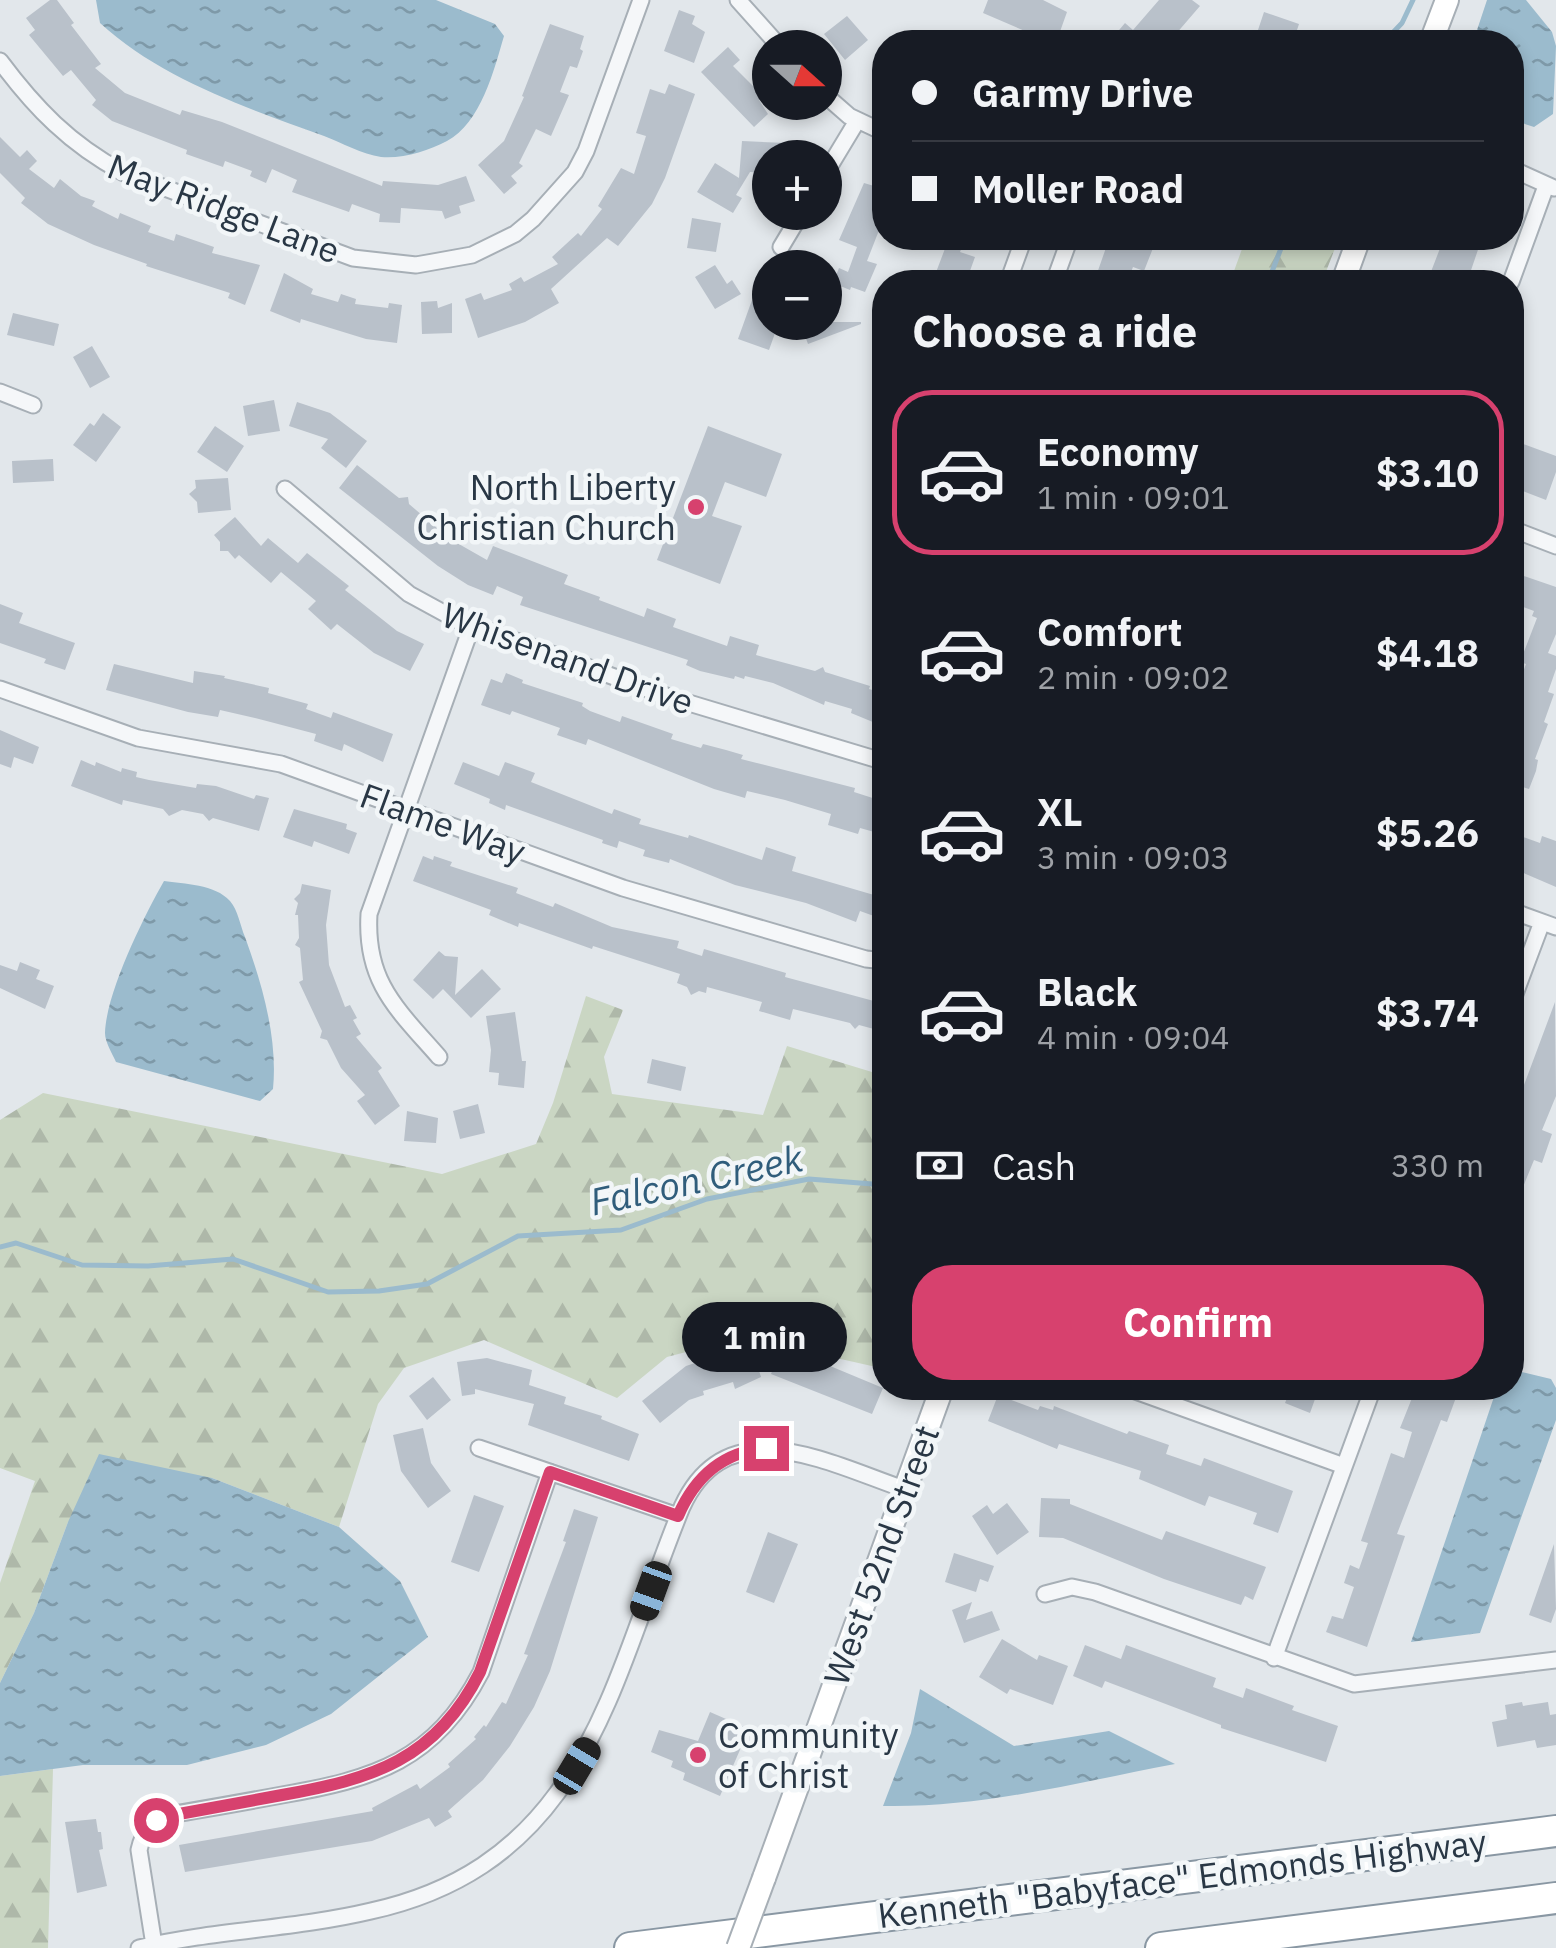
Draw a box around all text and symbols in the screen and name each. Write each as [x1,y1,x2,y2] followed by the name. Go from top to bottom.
[752,30,842,120] north arrow
[752,30,842,340] map controls
[972,68,1193,117] text: Garmy Drive
[752,140,842,230] button: +
[101,143,347,273] street label: May Ridge Lane
[972,164,1184,213] text: Moller Road
[752,250,842,340] button: −
[912,301,1197,359] text: Choose a ride
[1037,427,1199,476] text: Economy
[917,428,1007,518] icon: car
[1376,448,1479,497] text: $3.10
[416,464,676,550] place label: North Liberty Christian Church
[1037,476,1230,518] text: 1 min · 09:01
[685,496,707,518] marker: North Liberty Christian Church
[436,591,700,725] street label: Whisenand Drive
[1037,607,1182,656] text: Comfort
[917,608,1007,698] icon: car
[1376,628,1479,677] text: $4.18
[1037,656,1230,698] text: 2 min · 09:02
[354,772,532,874] street label: Flame Way
[1037,787,1083,836] text: XL
[917,788,1007,878] icon: car
[1376,808,1479,857] text: $5.26
[1037,836,1230,878] text: 3 min · 09:03
[1037,967,1137,1016] text: Black
[917,968,1007,1058] icon: car
[1376,988,1479,1037] text: $3.74
[1037,1016,1230,1058] text: 4 min · 09:04
[585,1132,808,1225] water label: Falcon Creek
[912,1138,967,1193] icon: cash
[992,1141,1076,1190] text: Cash
[1391,1144,1484,1186] text: 330 m
[912,1265,1484,1380] button: Confirm
[684,1303,848,1373] callout: 1 min
[723,1316,806,1358] text: 1 min
[813,1419,949,1691] street label: West 52nd Street
[744,1426,789,1471] route end
[627,1558,675,1624] car
[718,1712,899,1798] place label: Community of Christ
[549,1733,605,1799] car
[687,1744,709,1766] marker: Community of Christ
[134,1798,179,1843] route start
[875,1818,1489,1938] street label: Kenneth "Babyface" Edmonds Highway

